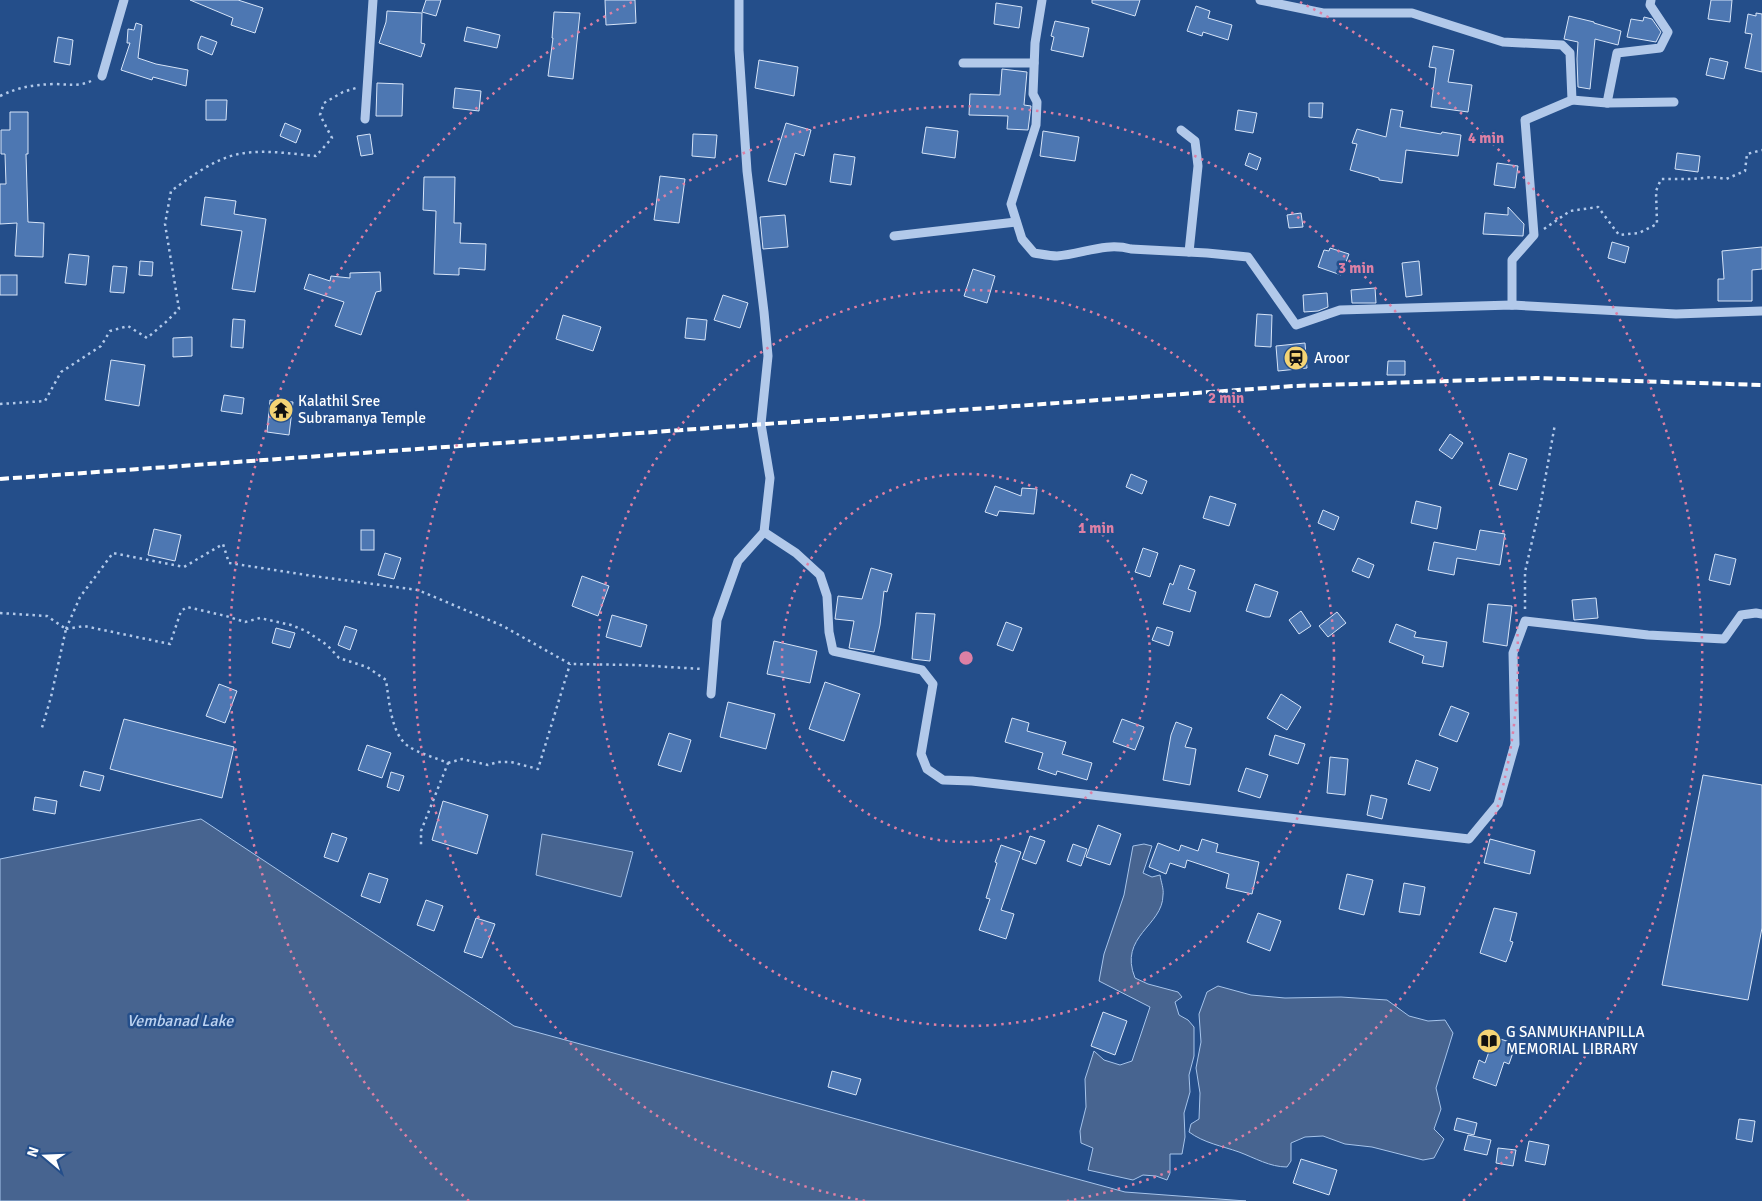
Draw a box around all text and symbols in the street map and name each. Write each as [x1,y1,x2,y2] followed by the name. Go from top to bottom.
[1468,129,1504,147] text: 4 min
[1338,259,1374,277] text: 3 min
[1283,345,1309,371] station icon: Aroor
[1314,349,1350,367] place label: Aroor
[1208,389,1244,407] text: 2 min
[298,392,426,427] place label: Kalathil Sree Subramanya Temple
[268,397,294,423] temple icon: Kalathil Sree Subramanya Temple
[1078,519,1114,537] text: 1 min
[957,649,975,667] centre of rings
[127,1011,234,1031] water label: Vembanad Lake
[1506,1023,1645,1058] place label: G SANMUKHANPILLA MEMORIAL LIBRARY
[1476,1028,1502,1054] library icon: G SANMUKHANPILLA MEMORIAL LIBRARY
[20,1131,70,1181] north arrow
[24,1145,43,1159] text: N

